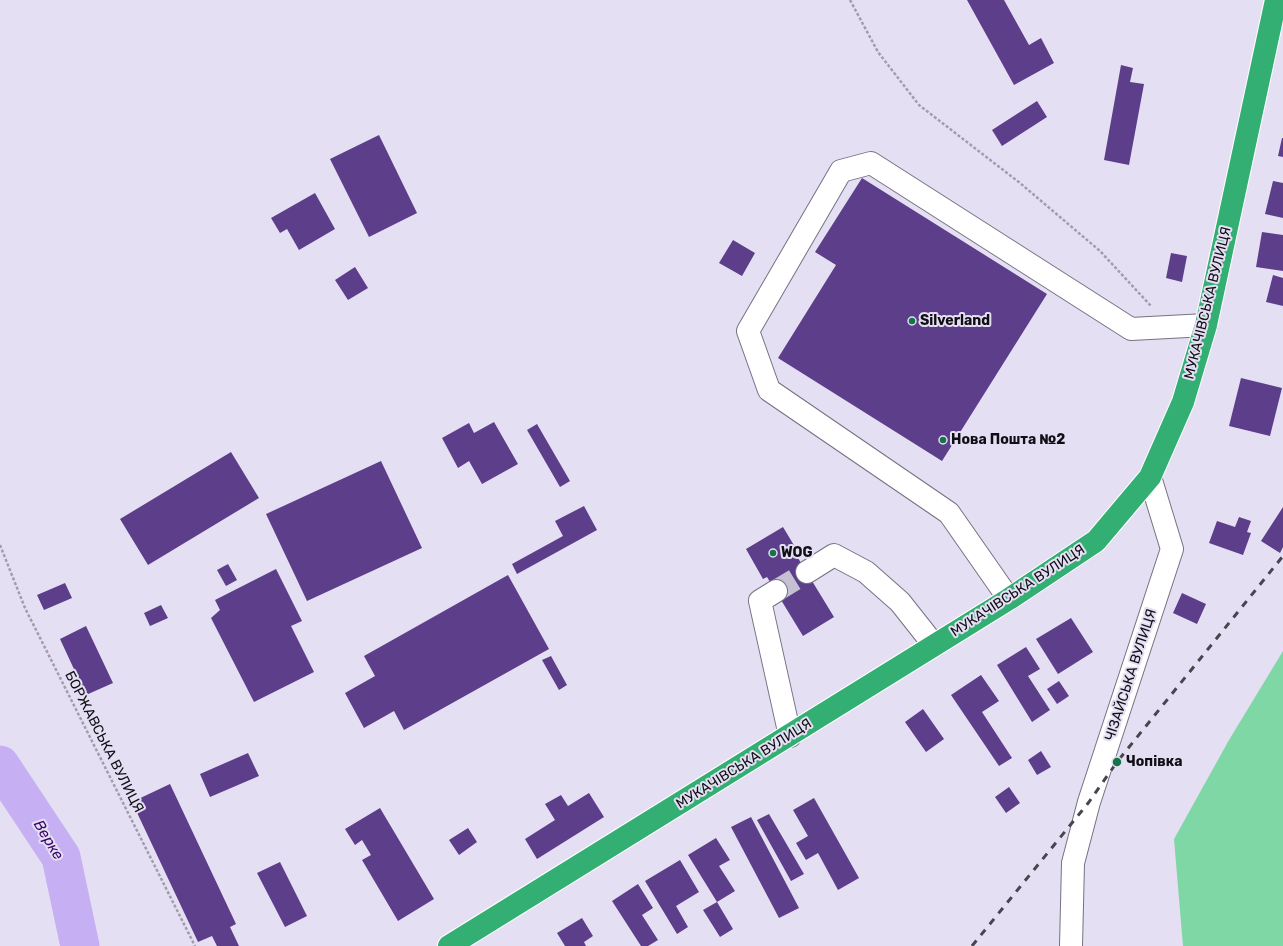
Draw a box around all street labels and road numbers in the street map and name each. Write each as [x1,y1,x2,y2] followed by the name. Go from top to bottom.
[1181,225,1235,381] street label: МУКАЧІВСЬКА ВУЛИЦЯ
[948,541,1088,641] street label: МУКАЧІВСЬКА ВУЛИЦЯ
[1102,607,1160,743] street label: ЧІЗАЙСЬКА ВУЛИЦЯ
[61,668,147,816] street label: БОРЖАВСЬКА ВУЛИЦЯ
[673,715,815,813] street label: МУКАЧІВСЬКА ВУЛИЦЯ

